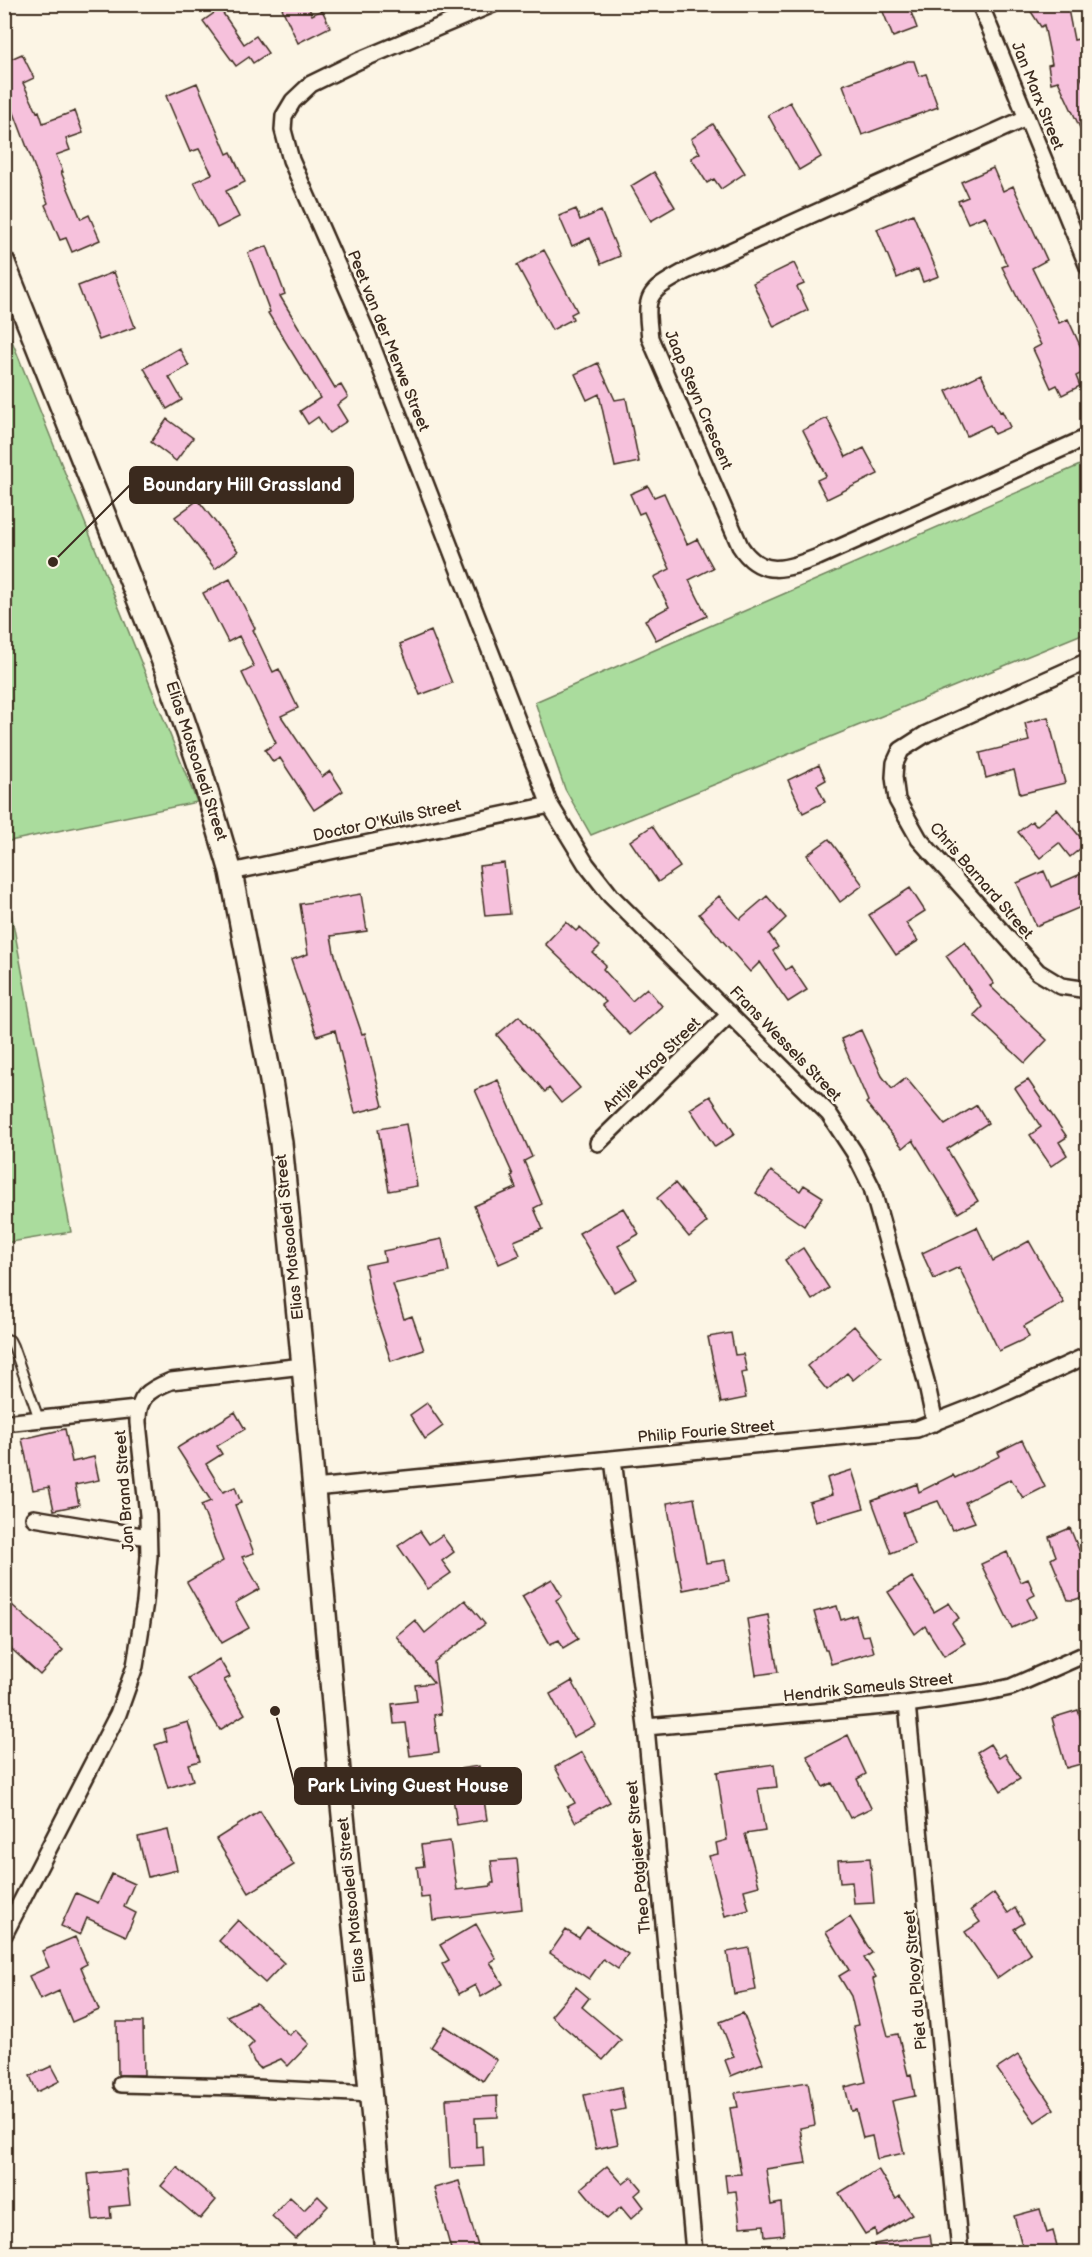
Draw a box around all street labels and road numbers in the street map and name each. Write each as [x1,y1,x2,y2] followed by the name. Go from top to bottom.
[1007,39,1067,153] street label: Jan Marx Street
[343,248,433,434] street label: Peet van der Merwe Street
[660,327,736,473] street label: Jaap Steyn Crescent
[161,679,231,843] street label: Elias Motsoaledi Street
[311,796,463,846] street label: Doctor O'Kuils Street
[925,819,1037,943] street label: Chris Barnard Street
[725,983,845,1106] street label: Frans Wessels Street
[599,1014,705,1116] street label: Antjie Krog Street
[272,1153,308,1321] street label: Elias Motsoaledi Street
[637,1417,775,1447] street label: Philip Fourie Street
[111,1429,139,1553] street label: Jan Brand Street
[782,1670,954,1706] street label: Hendrik Sameuls Street
[623,1779,655,1934] street label: Theo Potgieter Street
[334,1816,370,1984] street label: Elias Motsoaledi Street
[900,1909,932,2051] street label: Piet du Plooy Street

